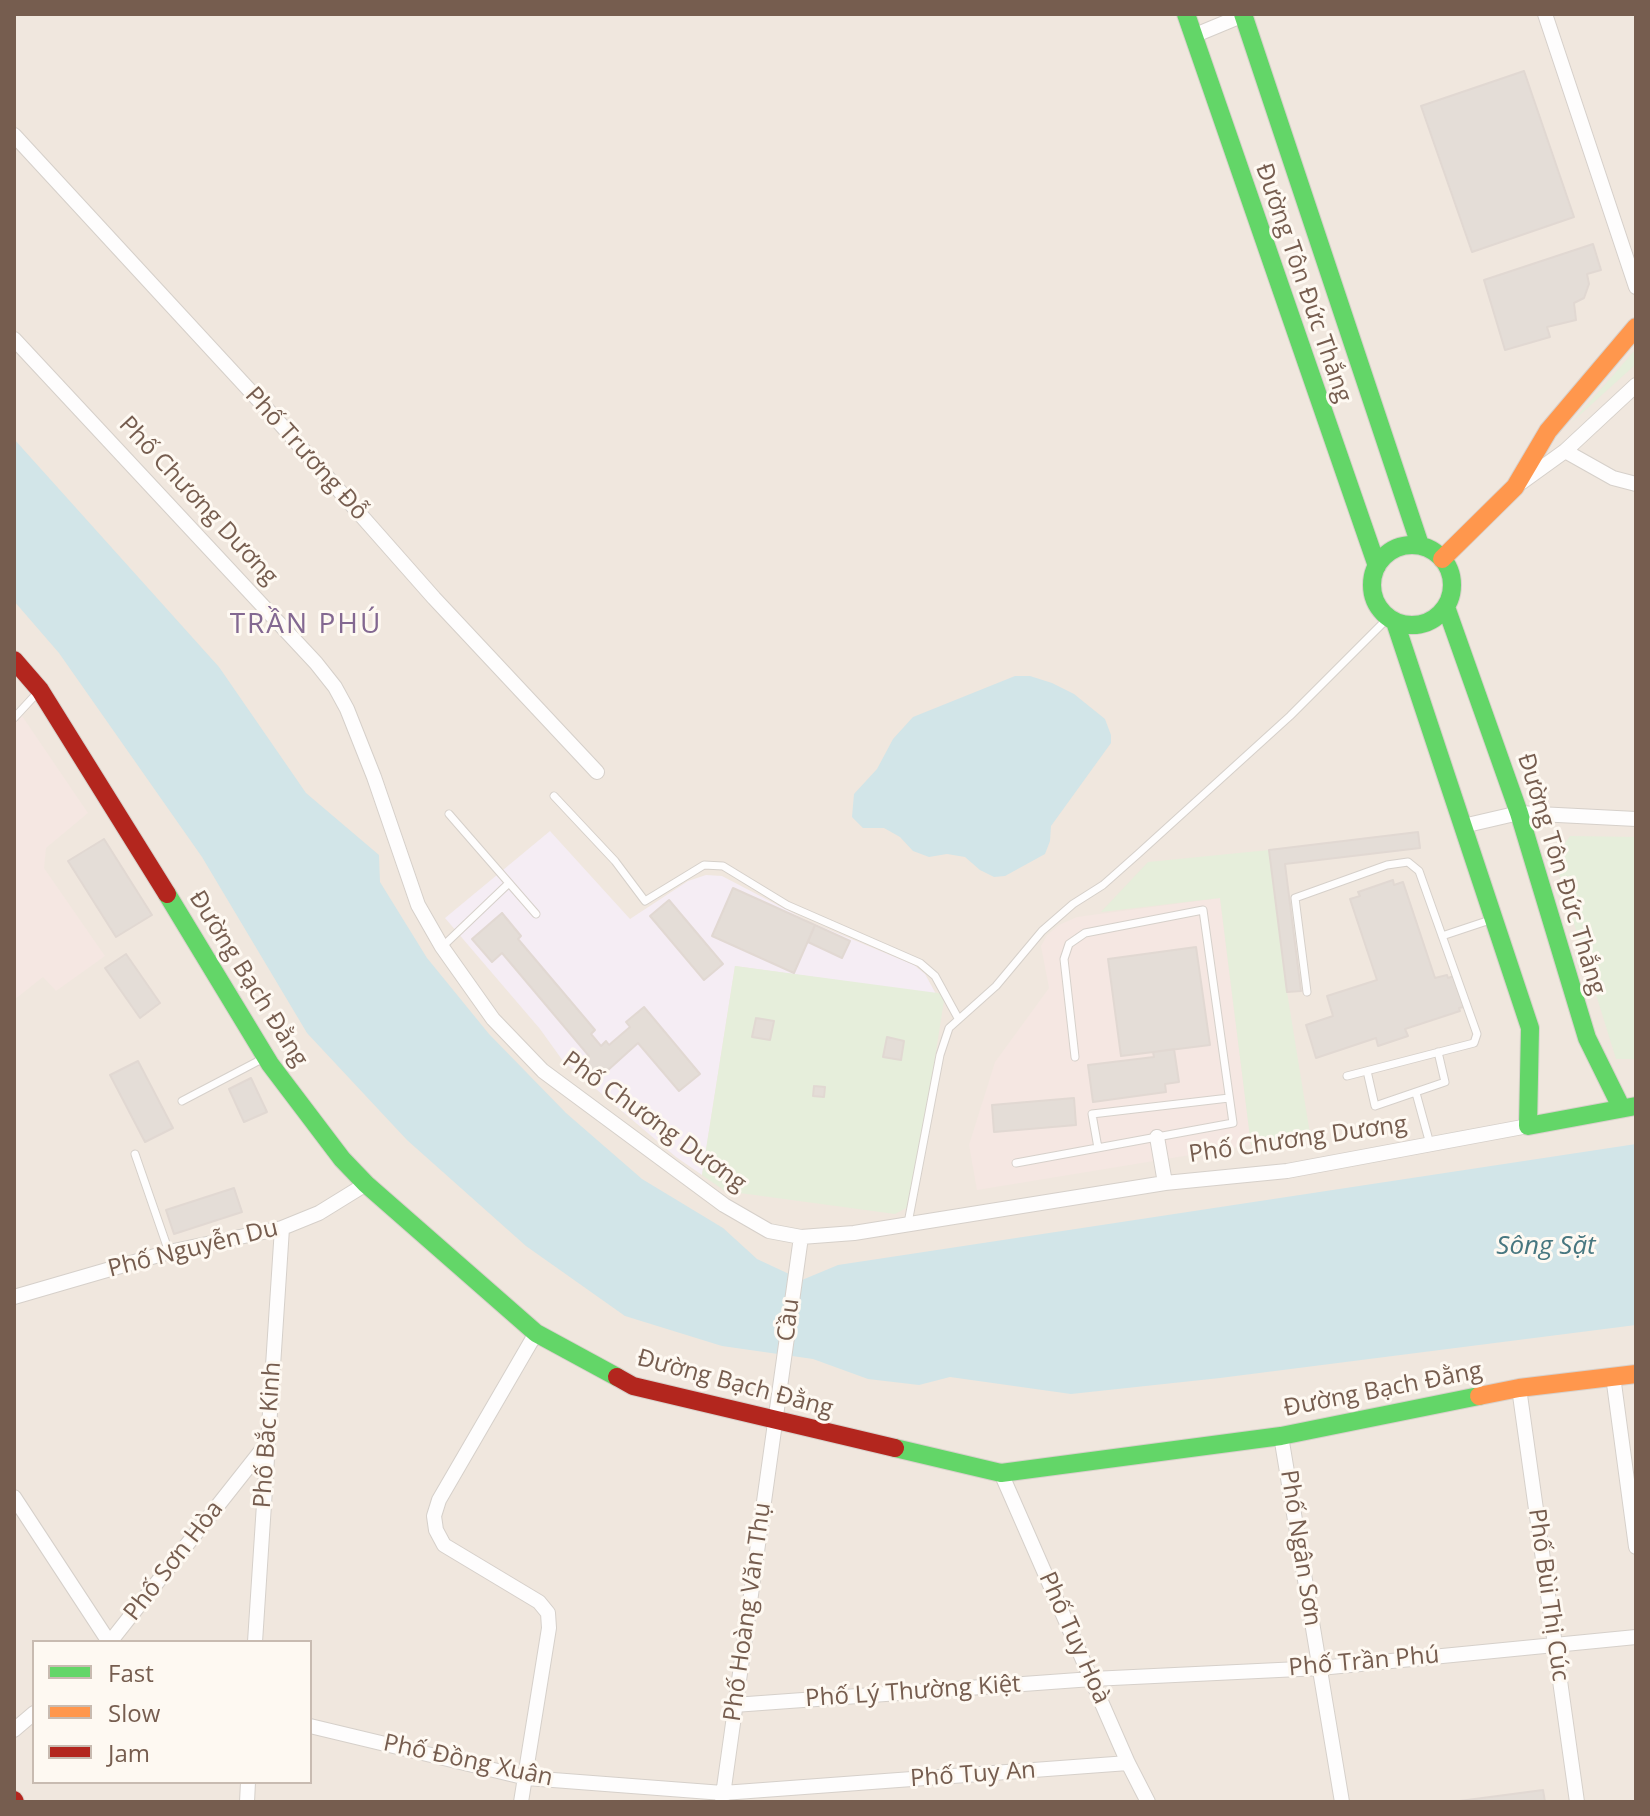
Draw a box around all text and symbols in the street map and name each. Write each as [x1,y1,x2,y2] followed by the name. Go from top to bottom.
[1249,160,1357,406] street label: Đường Tôn Đức Thắng
[239,381,373,527] street label: Phố Trương Đỗ
[112,411,284,591] street label: Phố Chương Dương
[230,608,382,642] district label: TRẦN PHÚ
[1511,750,1611,998] street label: Đường Tôn Đức Thắng
[182,886,314,1072] street label: Đường Bạch Đằng
[557,1046,751,1198] street label: Phố Chương Dương
[1187,1110,1409,1170] street label: Phố Chương Dương
[105,1214,281,1284] street label: Phố Nguyễn Du
[1496,1231,1596,1263] water label: Sông Sặt
[772,1297,806,1343] street label: Cầu
[634,1344,836,1424] street label: Đường Bạch Đằng
[1281,1357,1485,1423] street label: Đường Bạch Đằng
[249,1361,287,1509] street label: Phố Bắc Kinh
[1273,1468,1327,1628] street label: Phố Ngân Sơn
[118,1495,230,1627] street label: Phố Sơn Hòa
[718,1501,778,1723] street label: Phố Hoàng Văn Thụ
[1522,1507,1574,1683] street label: Phố Bùi Thị Cúc
[1032,1568,1116,1708] street label: Phố Tuy Hoà
[32,1640,312,1784] legend
[1288,1641,1440,1683] street label: Phố Trần Phú
[108,1656,154,1689] text: Fast
[804,1670,1022,1714] street label: Phố Lý Thường Kiệt
[108,1696,160,1729] text: Slow
[381,1729,555,1793] street label: Phố Đồng Xuân
[108,1736,150,1769] text: Jam
[909,1756,1037,1794] street label: Phố Tuy An

